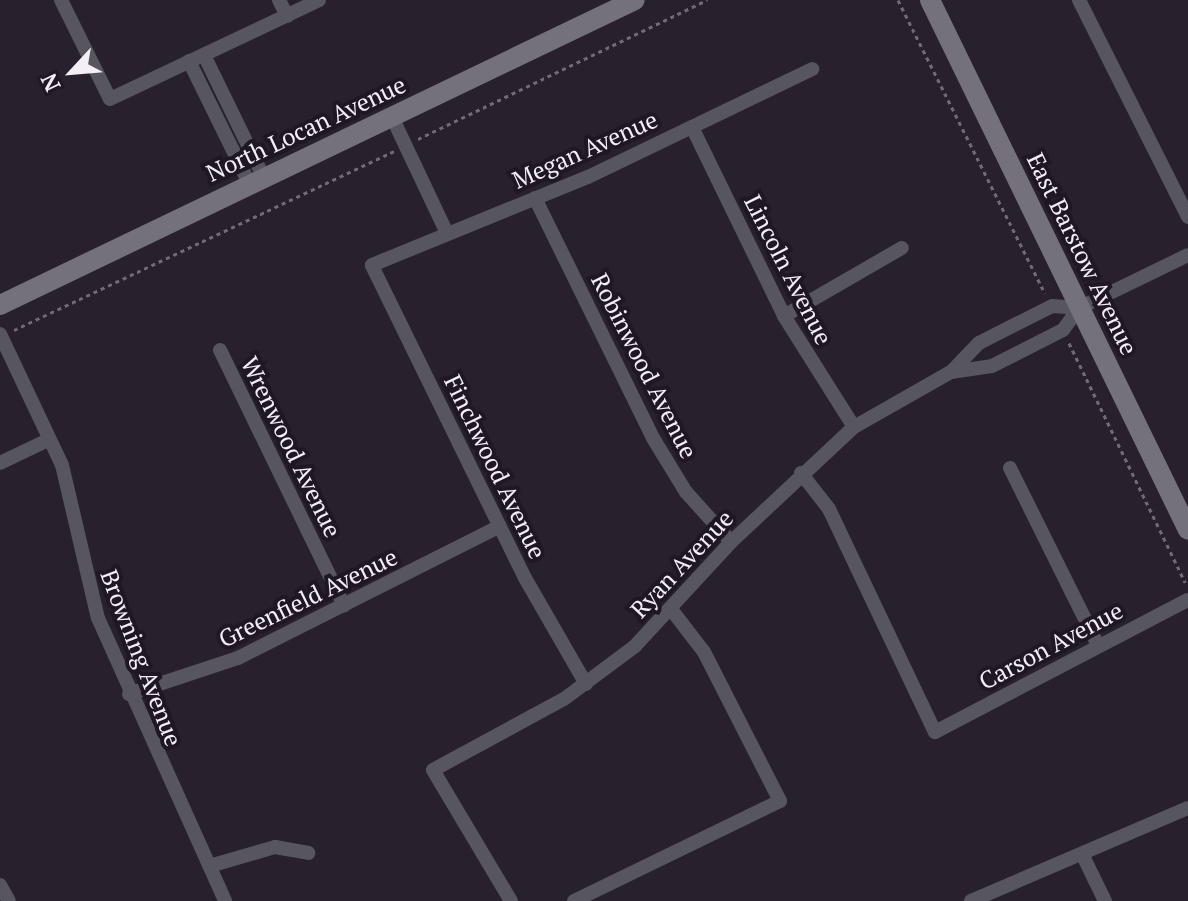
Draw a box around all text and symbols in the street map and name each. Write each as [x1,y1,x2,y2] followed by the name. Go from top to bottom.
[32,32,112,112] north arrow
[33,69,67,97] text: N
[201,70,411,188] street label: North Locan Avenue
[508,105,662,195] street label: Megan Avenue
[1021,148,1143,360] street label: East Barstow Avenue
[738,190,838,350] street label: Lincoln Avenue
[585,269,703,463] street label: Robinwood Avenue
[235,352,347,542] street label: Wrenwood Avenue
[438,370,552,564] street label: Finchwood Avenue
[625,504,739,624] street label: Ryan Avenue
[214,542,402,654] street label: Greenfield Avenue
[94,565,188,751] street label: Browning Avenue
[974,596,1128,696] street label: Carson Avenue

